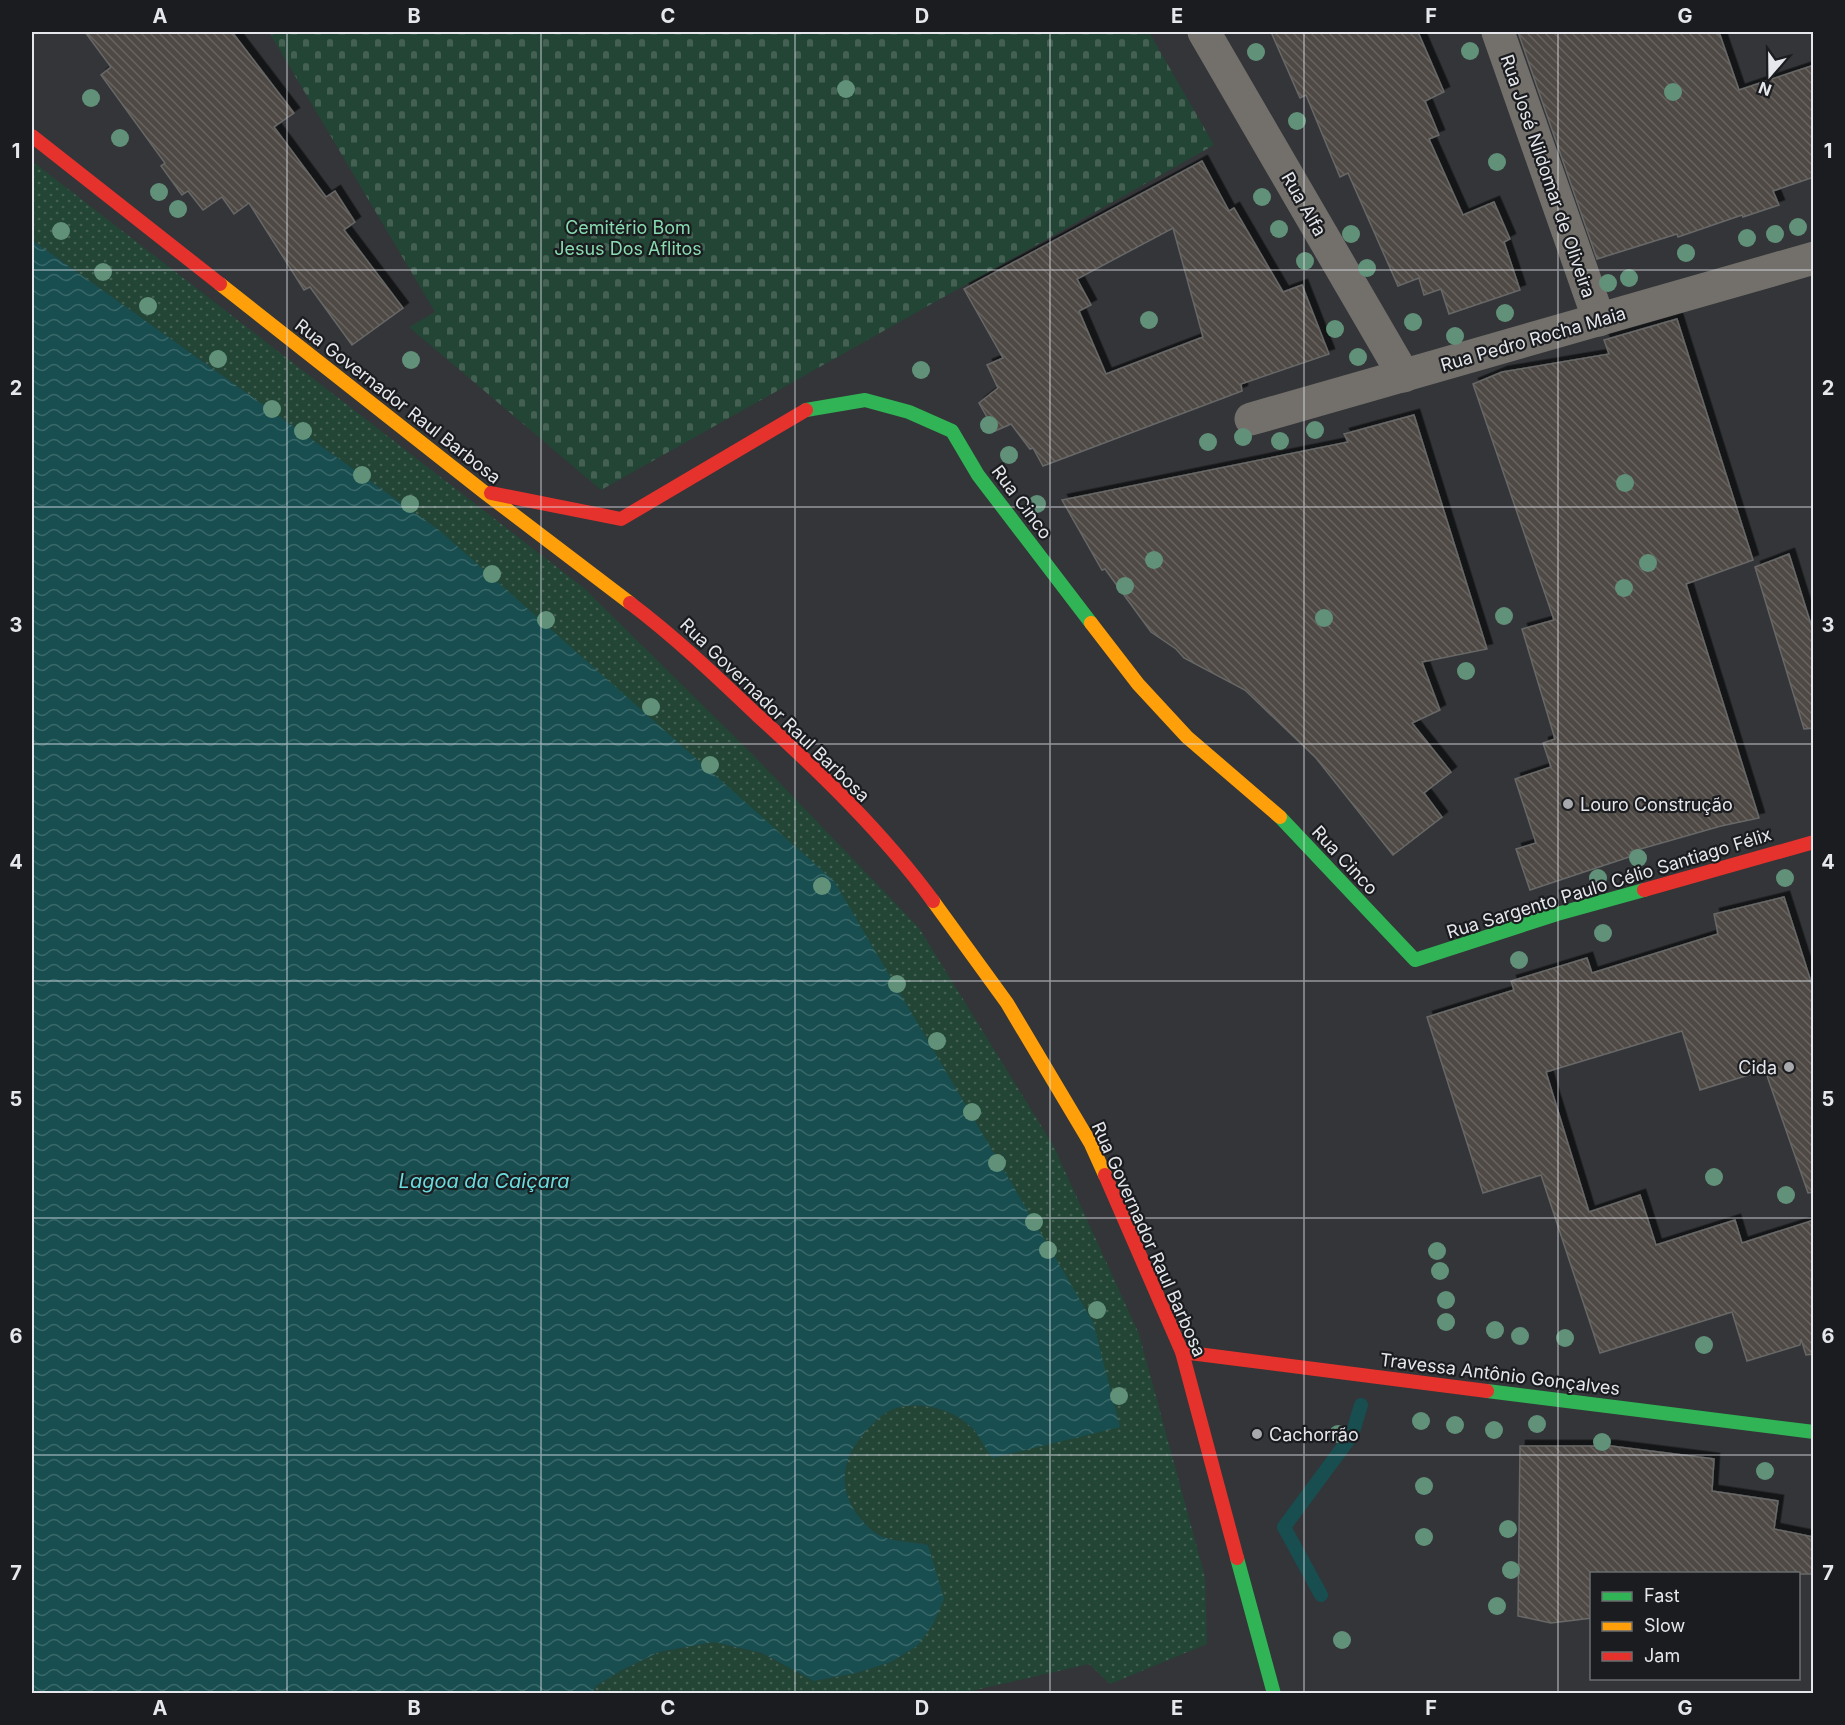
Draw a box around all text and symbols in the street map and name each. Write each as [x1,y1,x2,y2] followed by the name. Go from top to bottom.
[153,4,168,28] text: A
[407,4,421,28] text: B
[661,4,675,28] text: C
[915,4,929,28] text: D
[1171,4,1183,28] text: E
[1425,4,1437,28] text: F
[1677,4,1693,28] text: G
[1740,45,1800,105] north arrow
[1496,52,1600,300] street label: Rua José Nildomar de Oliveira
[1756,78,1774,101] text: N
[12,139,20,163] text: 1
[1824,139,1832,163] text: 1
[1277,168,1331,240] street label: Rua Alfa
[554,217,702,259] park label: Cemitério Bom Jesus Dos Aflitos
[1438,302,1628,376] street label: Rua Pedro Rocha Maia
[291,314,505,488] street label: Rua Governador Raul Barbosa
[10,376,22,400] text: 2
[1822,376,1834,400] text: 2
[988,461,1056,543] street label: Rua Cinco
[10,613,22,637] text: 3
[1822,613,1834,637] text: 3
[676,614,874,806] street label: Rua Governador Raul Barbosa
[1580,794,1733,815] place label: Louro Construção
[1561,797,1575,811] marker: Louro Construção
[1308,821,1382,899] street label: Rua Cinco
[1444,823,1774,943] street label: Rua Sargento Paulo Célio Santiago Félix
[9,850,23,874] text: 4
[1821,850,1835,874] text: 4
[1738,1057,1777,1078] place label: Cida
[1782,1060,1796,1074] marker: Cida
[10,1087,22,1111] text: 5
[1822,1087,1834,1111] text: 5
[1088,1118,1210,1360] street label: Rua Governador Raul Barbosa
[399,1169,569,1193] water label: Lagoa da Caiçara
[10,1324,23,1348] text: 6
[1822,1324,1835,1348] text: 6
[1379,1349,1621,1399] street label: Travessa Antônio Gonçalves
[1269,1424,1359,1445] place label: Cachorrão
[1250,1427,1264,1441] marker: Cachorrão
[10,1561,22,1585] text: 7
[1822,1561,1834,1585] text: 7
[1590,1572,1800,1680] legend
[1644,1585,1680,1606] text: Fast
[1644,1615,1685,1636] text: Slow
[1644,1645,1680,1666] text: Jam
[153,1696,168,1720] text: A
[407,1696,421,1720] text: B
[661,1696,675,1720] text: C
[915,1696,929,1720] text: D
[1171,1696,1183,1720] text: E
[1425,1696,1437,1720] text: F
[1677,1696,1693,1720] text: G

